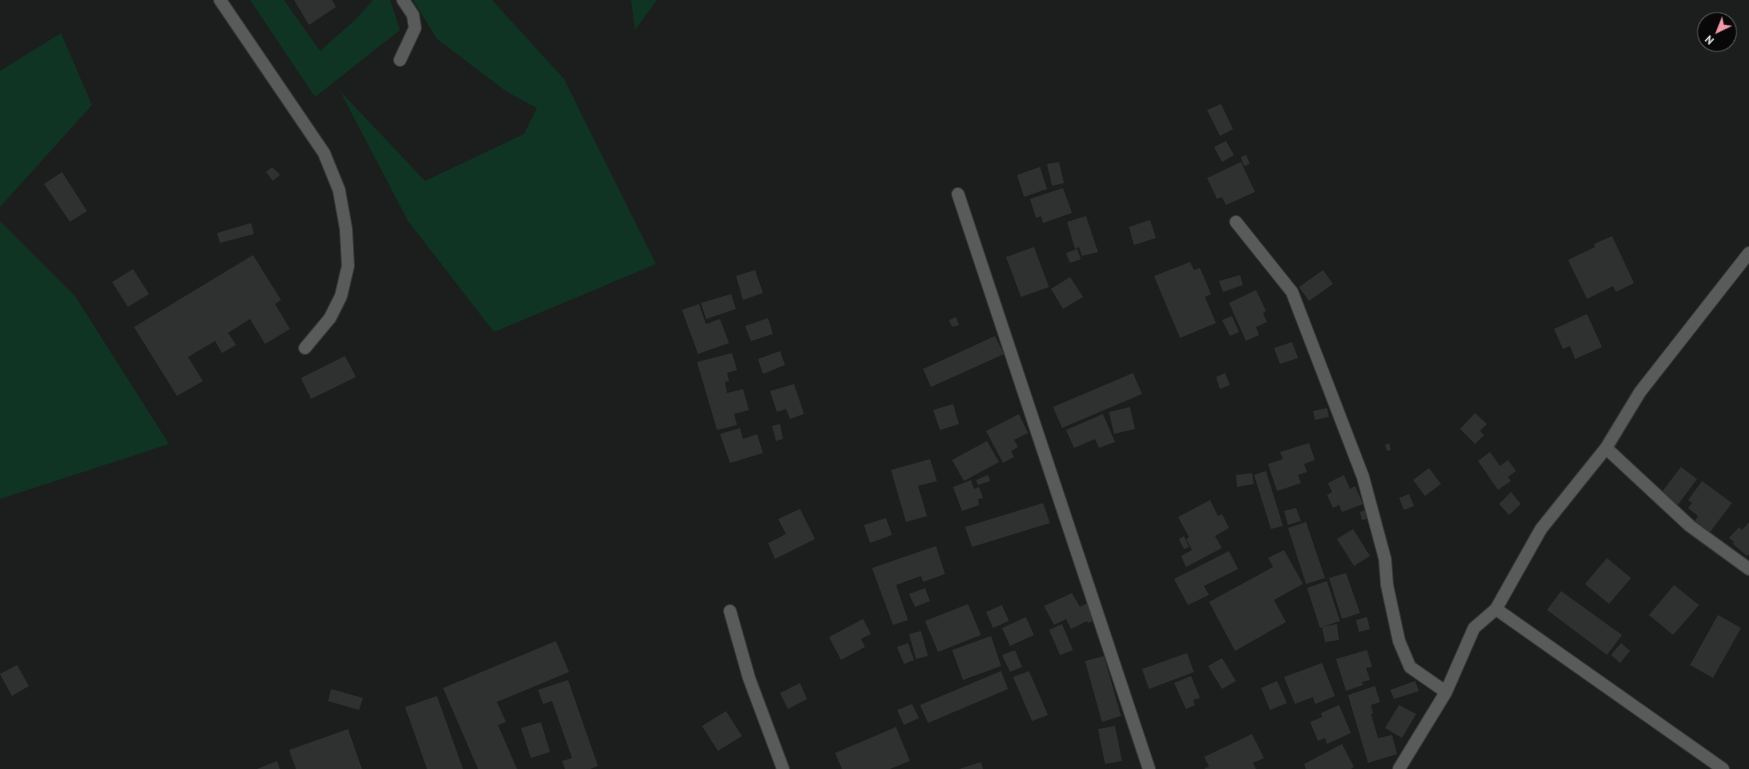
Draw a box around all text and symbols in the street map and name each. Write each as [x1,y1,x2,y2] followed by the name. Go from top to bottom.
[1697,12,1737,52] north arrow
[1702,32,1717,48] text: N

